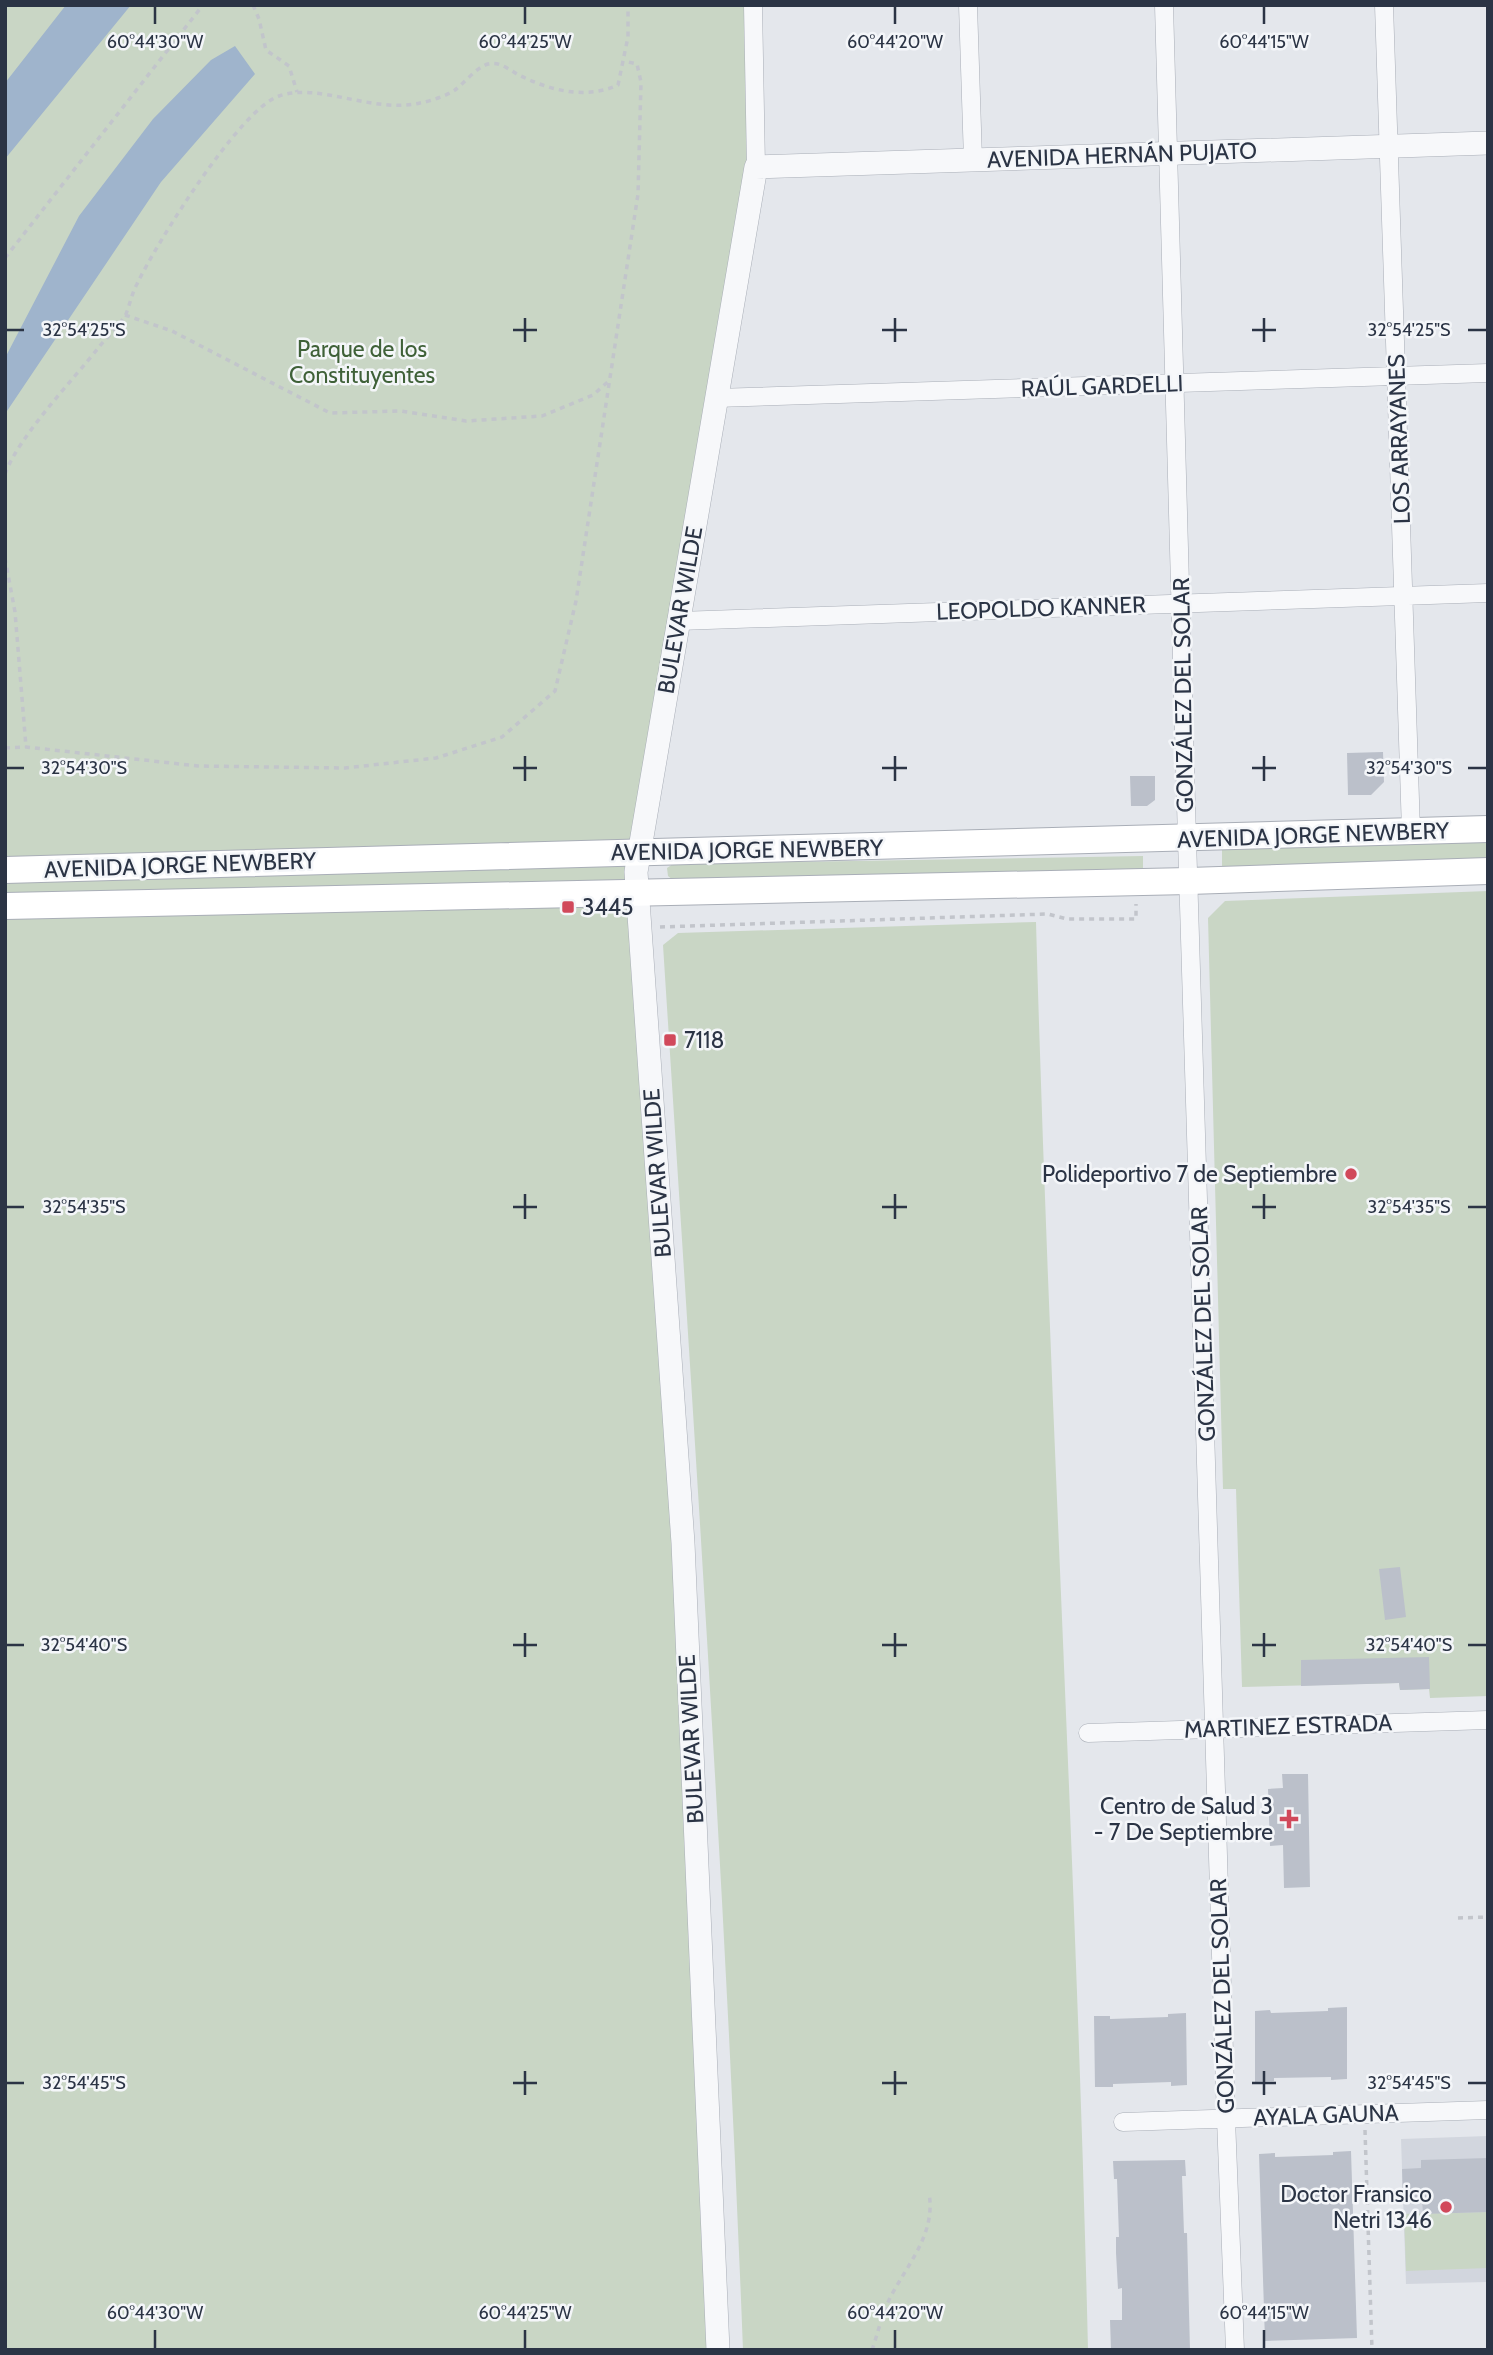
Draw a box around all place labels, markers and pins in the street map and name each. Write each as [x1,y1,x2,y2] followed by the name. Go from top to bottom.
[582,893,633,921] place label: 3445
[560,899,576,915] marker: 3445
[684,1026,725,1054] place label: 7118
[662,1032,678,1048] marker: 7118
[1042,1160,1337,1188] place label: Polideportivo 7 de Septiembre
[1343,1166,1359,1182] marker: Polideportivo 7 de Septiembre
[1094,1792,1273,1846] place label: Centro de Salud 3 - 7 De Septiembre
[1279,1809,1299,1829] marker: Centro de Salud 3 - 7 De Septiembre
[1280,2180,1432,2234] place label: Doctor Fransico Netri 1346
[1438,2199,1454,2215] marker: Doctor Fransico Netri 1346

